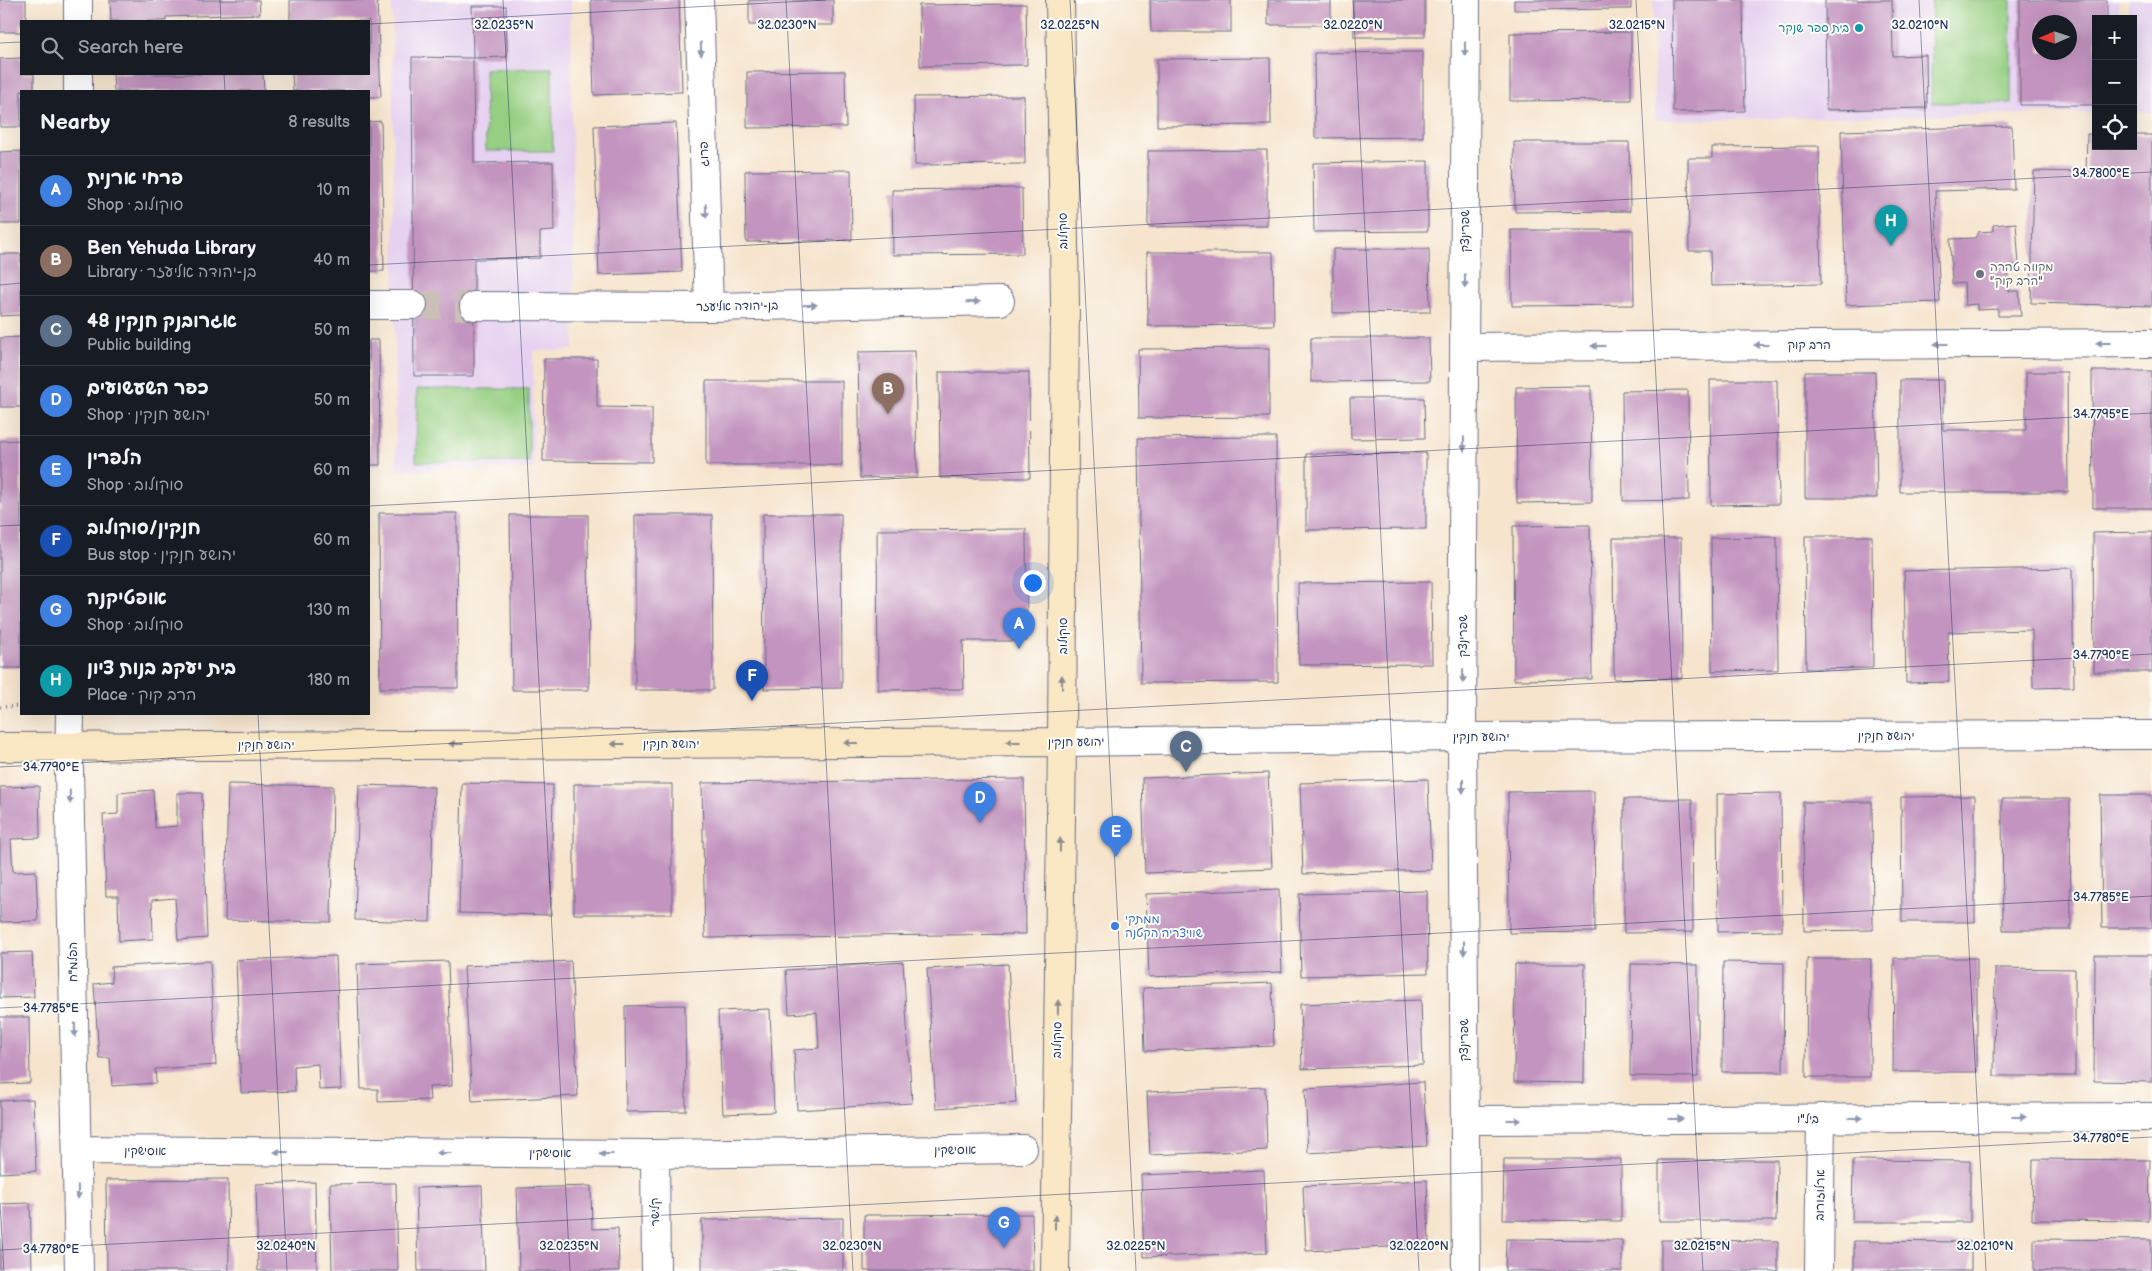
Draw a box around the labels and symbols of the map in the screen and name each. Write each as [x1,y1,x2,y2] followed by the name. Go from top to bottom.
[2032,15,2077,60] north arrow
[474,18,534,33] text: 32.0235°N
[757,18,817,33] text: 32.0230°N
[1040,18,1100,33] text: 32.0225°N
[1323,18,1383,33] text: 32.0220°N
[1609,18,1665,33] text: 32.0215°N
[1891,18,1949,33] text: 32.0210°N
[1778,21,1849,36] place label: בית ספר שנקר
[1853,22,1865,34] marker: בית ספר שנקר
[697,41,705,57] one-way arrow
[1461,41,1469,57] one-way arrow
[697,141,712,167] street label: פרוג
[2072,166,2130,181] text: 34.7800°E
[702,203,710,219] one-way arrow
[1875,205,1907,246] pin: H
[1458,210,1473,252] street label: שפרינצק
[1056,212,1071,250] street label: סוקולוב
[1990,260,2053,289] place label: מקווה טהרה "הרב קוק"
[1974,268,1986,280] marker: מקווה טהרה "הרב קוק"
[1461,273,1469,289] one-way arrow
[696,298,778,315] street label: בן-יהודה אליעזר
[965,298,981,306] one-way arrow
[803,301,819,309] one-way arrow
[1787,338,1831,353] street label: הרב קוק
[2095,339,2111,347] one-way arrow
[1933,340,1949,348] one-way arrow
[1753,341,1769,349] one-way arrow
[1590,342,1606,350] one-way arrow
[872,373,904,414] pin: B
[2073,407,2129,422] text: 34.7795°E
[1460,436,1468,452] one-way arrow
[1020,570,1046,596] your location
[1003,608,1035,649] pin: A
[1456,615,1471,657] street label: שפרינצק
[1056,618,1071,654] street label: סוקולוב
[2073,648,2129,663] text: 34.7790°E
[736,660,768,701] pin: F
[1459,668,1467,684] one-way arrow
[1058,674,1066,690] one-way arrow
[1858,729,1914,744] street label: יהושע חנקין
[1453,730,1509,745] street label: יהושע חנקין
[1170,731,1202,772] pin: C
[1048,735,1104,750] street label: יהושע חנקין
[643,737,699,752] street label: יהושע חנקין
[238,738,294,753] street label: יהושע חנקין
[1005,738,1021,746] one-way arrow
[843,739,859,747] one-way arrow
[448,740,464,748] one-way arrow
[610,740,626,748] one-way arrow
[23,760,79,775] text: 34.7790°E
[1459,778,1467,794] one-way arrow
[964,782,996,823] pin: D
[66,790,74,806] one-way arrow
[1100,816,1132,857] pin: E
[1057,837,1065,853] one-way arrow
[2073,890,2129,905] text: 34.7785°E
[1125,912,1203,941] place label: ממתקי שוויצריה הקטנה
[1109,920,1121,932] marker: ממתקי שוויצריה הקטנה
[1460,941,1468,957] one-way arrow
[66,942,81,982] street label: הפלמ"ח
[1054,999,1062,1015] one-way arrow
[23,1001,79,1016] text: 34.7785°E
[1457,1019,1472,1061] street label: שפרינצק
[1050,1021,1065,1059] street label: סוקולוב
[71,1022,79,1038] one-way arrow
[1797,1112,1819,1127] street label: ביל"ו
[2011,1113,2027,1121] one-way arrow
[1848,1114,1864,1122] one-way arrow
[1668,1115,1684,1123] one-way arrow
[1506,1116,1522,1124] one-way arrow
[2073,1131,2129,1146] text: 34.7780°E
[934,1143,976,1158] street label: אוסישקין
[124,1144,166,1159] street label: אוסישקין
[529,1146,571,1161] street label: אוסישקין
[273,1148,289,1156] one-way arrow
[435,1149,451,1157] one-way arrow
[598,1150,614,1158] one-way arrow
[1813,1169,1828,1221] street label: ארלוזורוב
[74,1185,82,1201] one-way arrow
[648,1198,663,1226] street label: קלישר
[988,1207,1020,1248] pin: G
[1051,1214,1059,1230] one-way arrow
[256,1239,316,1254] text: 32.0240°N
[539,1239,599,1254] text: 32.0235°N
[822,1239,882,1254] text: 32.0230°N
[1106,1239,1166,1254] text: 32.0225°N
[1389,1239,1449,1254] text: 32.0220°N
[1674,1239,1730,1254] text: 32.0215°N
[1956,1239,2014,1254] text: 32.0210°N
[23,1242,79,1257] text: 34.7780°E

